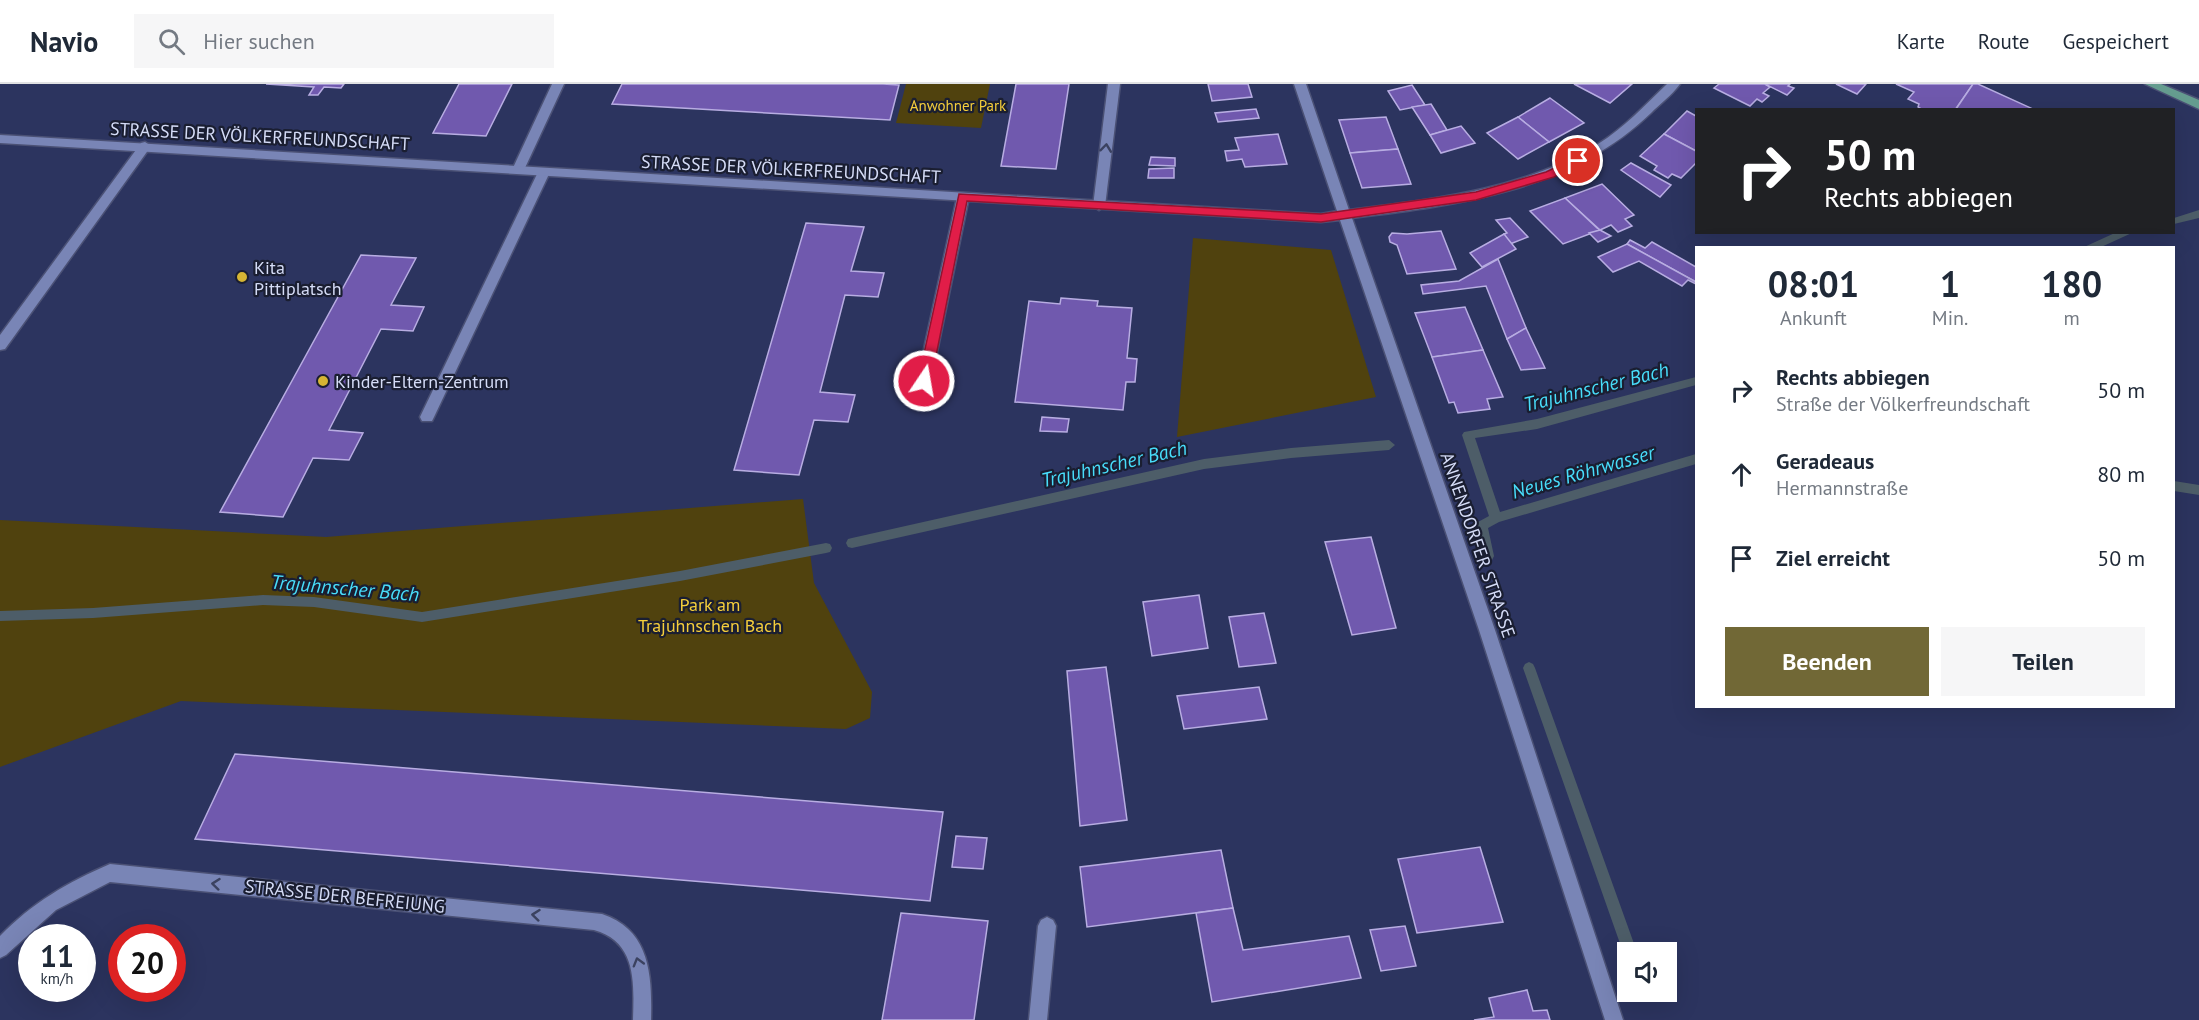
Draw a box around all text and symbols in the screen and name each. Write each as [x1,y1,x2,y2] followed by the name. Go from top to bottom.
[134,14,554,68] search box
[30,23,98,60] text: Navio
[155,25,188,58] icon: search
[203,27,315,55] text: Hier suchen
[1897,28,1945,55] text: Karte
[1978,28,2029,55] text: Route
[2062,28,2169,55] text: Gespeichert
[910,96,1007,115] park label: Anwohner Park
[110,117,410,155] street label: STRASSE DER VÖLKERFREUNDSCHAFT
[1824,127,1916,182] text: 50 m
[1725,132,1803,210] icon: right
[1552,135,1603,186] pin
[1099,143,1112,152] one-way arrow
[1561,144,1594,177] icon: arrive
[641,150,941,188] street label: STRASSE DER VÖLKERFREUNDSCHAFT
[1824,180,2013,214] text: Rechts abbiegen
[254,256,341,300] place label: Kita Pittiplatsch
[1768,260,1859,307] text: 08:01
[1940,260,1960,307] text: 1
[2041,260,2102,307] text: 180
[235,270,249,284] marker: Kita Pittiplatsch
[1780,305,1847,331] text: Ankunft
[1932,305,1968,331] text: Min.
[2064,305,2080,331] text: m
[892,349,956,413] position arrow
[1521,356,1671,418] water label: Trajuhnscher Bach
[1776,363,1930,391] text: Rechts abbiegen
[335,370,509,393] place label: Kinder-Eltern-Zentrum
[316,374,330,388] marker: Kinder-Eltern-Zentrum
[1725,374,1758,407] icon: right
[2097,376,2145,404] text: 50 m
[1776,391,2030,417] text: Straße der Völkerfreundschaft
[1039,435,1189,493] water label: Trajuhnscher Bach
[1508,439,1659,505] water label: Neues Röhrwasser
[1776,447,1874,475] text: Geradeaus
[1435,449,1521,641] street label: ANNENDORFER STRASSE
[1725,458,1758,491] icon: ahead
[2097,460,2145,488] text: 80 m
[1776,475,1908,501] text: Hermannstraße
[1725,542,1758,575] icon: arrive
[1776,544,1890,572] text: Ziel erreicht
[2097,544,2145,572] text: 50 m
[270,569,420,607] water label: Trajuhnscher Bach
[638,593,782,637] park label: Park am Trajuhnschen Bach
[1725,627,1929,696] button: Beenden
[1941,627,2145,696] button: Teilen
[244,874,446,918] street label: STRASSE DER BEFREIUNG
[212,878,221,891] one-way arrow
[531,909,540,922] one-way arrow
[108,924,186,1002] speed limit sign: 20
[40,936,74,975] text: 11
[1617,942,1677,1002] map controls
[1617,942,1677,1002] button: sound
[632,957,645,967] one-way arrow
[41,969,73,988] text: km/h

